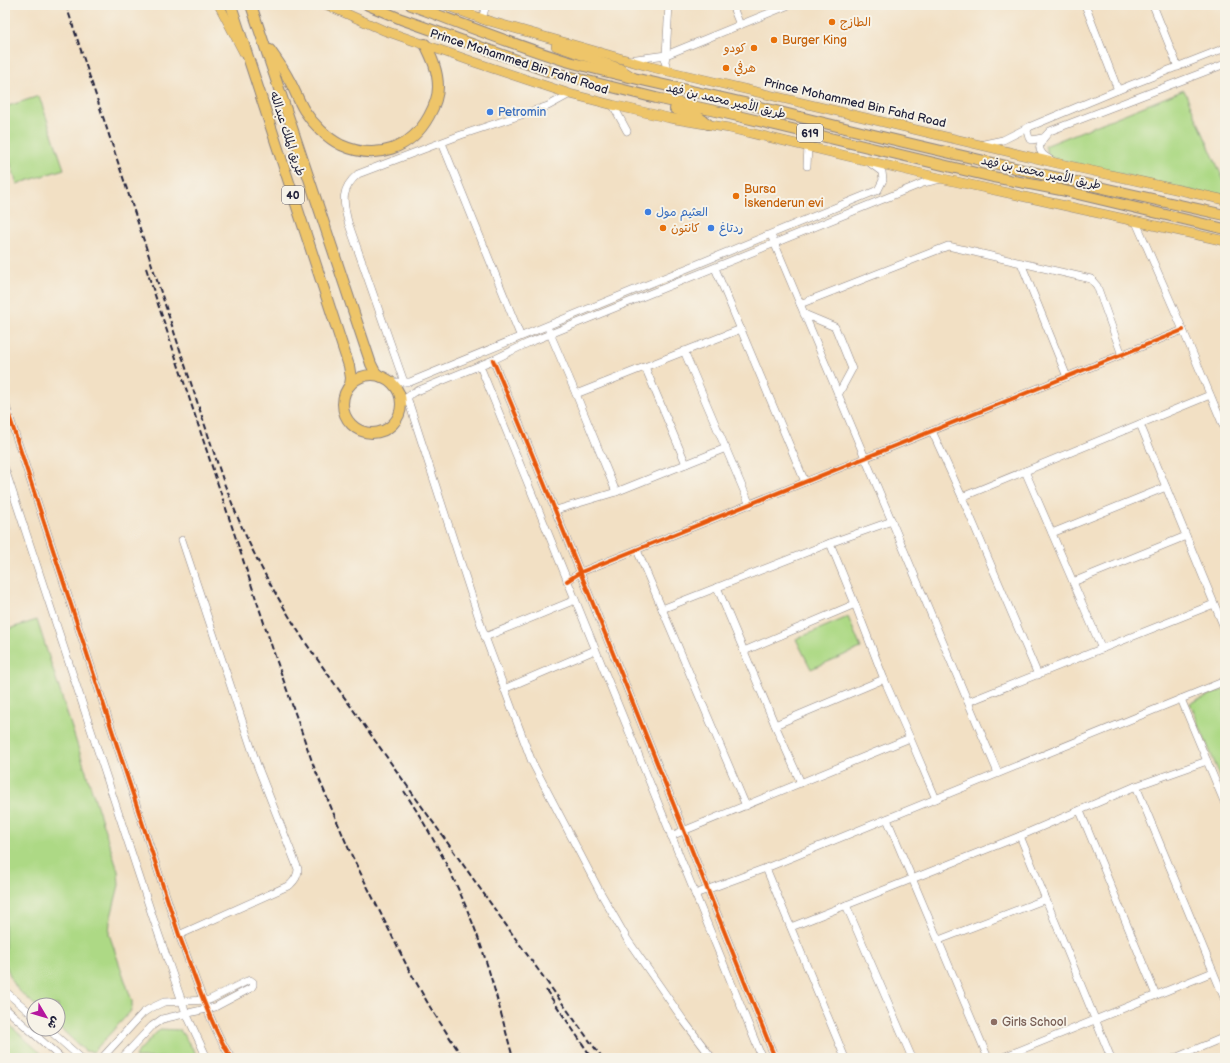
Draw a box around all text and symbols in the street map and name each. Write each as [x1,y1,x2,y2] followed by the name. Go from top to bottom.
[840,15,871,31] place label: الطازج
[827,17,837,27] marker: الطازج
[428,26,610,98] street label: Prince Mohammed Bin Fahd Road
[782,33,847,48] place label: Burger King
[769,35,779,45] marker: Burger King
[723,41,746,56] place label: كودو
[749,43,759,53] marker: كودو
[734,60,756,77] place label: هرفي
[721,63,731,73] marker: هرفي
[763,75,948,131] street label: Prince Mohammed Bin Fahd Road
[665,79,788,122] street label: طريق الأمير محمد بن فهد
[266,90,308,178] street label: طريق الملك عبدالله
[498,105,547,120] place label: Petromin
[485,107,495,117] marker: Petromin
[797,124,823,142] road number: 619
[980,152,1103,193] street label: طريق الأمير محمد بن فهد
[744,182,824,211] place label: Bursa İskenderun evi
[282,186,304,204] road number: 40
[731,191,741,201] marker: Bursa İskenderun evi
[656,205,708,221] place label: العثيم مول
[643,207,653,217] marker: العثيم مول
[671,221,700,236] place label: كانتون
[719,221,743,237] place label: ردتاغ
[658,223,668,233] marker: كانتون
[706,223,716,233] marker: ردتاغ
[26,997,66,1037] north arrow
[45,1014,62,1032] text: ش
[1002,1015,1066,1030] place label: Girls School
[989,1017,999,1027] marker: Girls School

